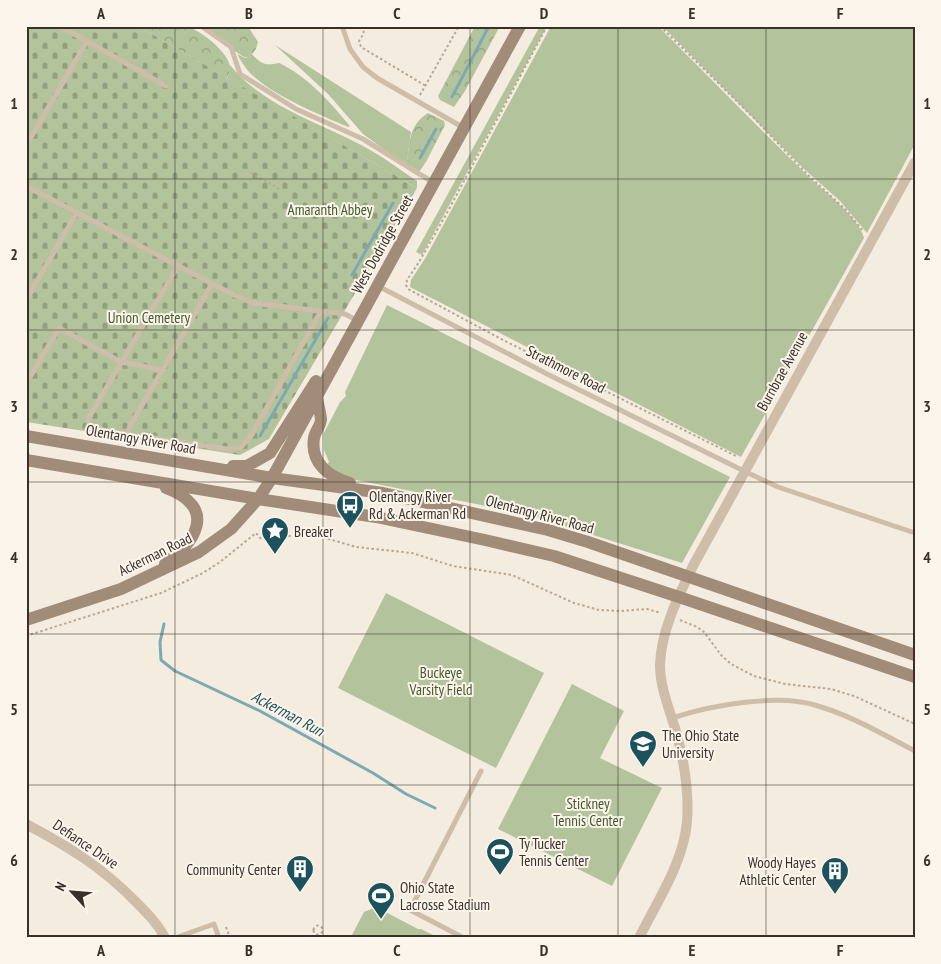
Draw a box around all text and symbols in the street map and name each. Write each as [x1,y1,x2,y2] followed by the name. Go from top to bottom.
[96,3,106,23] text: A
[245,3,253,23] text: B
[393,3,401,23] text: C
[540,3,549,23] text: D
[689,3,696,23] text: E
[837,3,844,23] text: F
[10,93,18,113] text: 1
[923,93,931,113] text: 1
[347,191,417,297] street label: West Dodridge Street
[288,200,373,219] park label: Amaranth Abbey
[10,244,18,264] text: 2
[923,244,931,264] text: 2
[108,308,191,327] park label: Union Cemetery
[752,328,812,414] street label: Burnbrae Avenue
[523,341,609,397] street label: Strathmore Road
[10,396,18,416] text: 3
[923,396,931,416] text: 3
[84,420,198,458] street label: Olentangy River Road
[369,487,466,523] place label: Olentangy River Rd & Ackerman Rd
[335,490,365,529] bus stop icon: Olentangy River Rd & Ackerman Rd
[484,490,596,538] street label: Olentangy River Road
[260,516,290,555] place icon: Breaker
[294,522,334,541] place label: Breaker
[115,528,195,580] street label: Ackerman Road
[10,547,18,567] text: 4
[923,547,931,567] text: 4
[409,663,472,699] park label: Buckeye Varsity Field
[248,686,328,741] water label: Ackerman Run
[10,699,18,719] text: 5
[923,699,931,719] text: 5
[662,726,739,762] place label: The Ohio State University
[628,729,658,768] school or university icon: The Ohio State University
[553,794,624,830] park label: Stickney Tennis Center
[50,815,122,873] street label: Defiance Drive
[519,834,589,870] place label: Ty Tucker Tennis Center
[485,837,515,876] sports icon: Ty Tucker Tennis Center
[10,850,18,870] text: 6
[923,850,931,870] text: 6
[740,853,817,889] place label: Woody Hayes Athletic Center
[285,854,315,893] building icon: Community Center
[820,856,850,895] building icon: Woody Hayes Athletic Center
[186,860,282,879] place label: Community Center
[48,866,98,916] north arrow
[400,878,490,914] place label: Ohio State Lacrosse Stadium
[51,879,70,894] text: N
[366,881,396,920] sports icon: Ohio State Lacrosse Stadium
[96,940,106,960] text: A
[245,940,253,960] text: B
[393,940,401,960] text: C
[540,940,549,960] text: D
[689,940,696,960] text: E
[837,940,844,960] text: F

